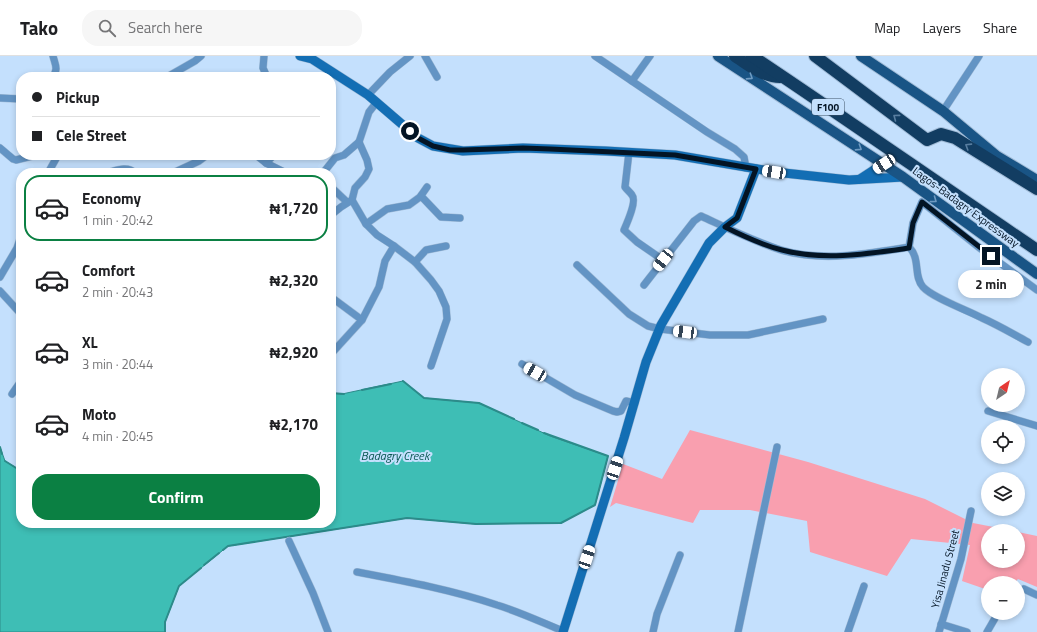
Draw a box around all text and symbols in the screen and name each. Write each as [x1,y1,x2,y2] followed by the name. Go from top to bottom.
[82,10,362,46] search box
[20,13,58,42] text: Tako
[128,16,202,39] text: Search here
[96,17,118,39] icon: search
[874,17,900,38] text: Map
[922,17,961,38] text: Layers
[983,17,1017,38] text: Share
[746,72,753,80] one-way arrow
[56,86,100,109] text: Pickup
[812,99,844,115] road number: F100
[893,114,900,121] one-way arrow
[401,122,419,140] route start
[56,124,127,147] text: Cele Street
[855,143,862,151] one-way arrow
[965,144,972,151] one-way arrow
[871,152,897,176] car
[909,163,1023,252] street label: Lagos-Badagry Expressway
[761,164,787,180] car
[82,187,141,210] text: Economy
[34,190,70,226] icon: car
[930,195,937,202] one-way arrow
[270,197,318,220] text: ₦1,720
[82,210,153,230] text: 1 min · 20:42
[651,247,675,273] car
[982,247,1000,265] route end
[82,259,135,282] text: Comfort
[34,262,70,298] icon: car
[270,269,318,292] text: ₦2,320
[958,270,1024,298] callout: 2 min
[975,274,1007,294] text: 2 min
[82,282,153,302] text: 2 min · 20:43
[672,325,698,339] car
[82,331,98,354] text: XL
[34,334,70,370] icon: car
[270,341,318,364] text: ₦2,920
[82,354,153,374] text: 3 min · 20:44
[522,361,548,383] car
[981,368,1025,412] north arrow
[981,368,1025,620] map controls
[82,403,116,426] text: Moto
[34,406,70,442] icon: car
[270,413,318,436] text: ₦2,170
[981,420,1025,464] button: locate
[82,426,153,446] text: 4 min · 20:45
[361,446,431,465] water label: Badagry Creek
[606,455,624,481] car
[981,472,1025,516] button: layers
[32,474,320,520] button: Confirm
[981,524,1025,568] button: +
[927,528,963,610] street label: Yisa Jinadu Street
[578,544,596,570] car
[981,576,1025,620] button: −

